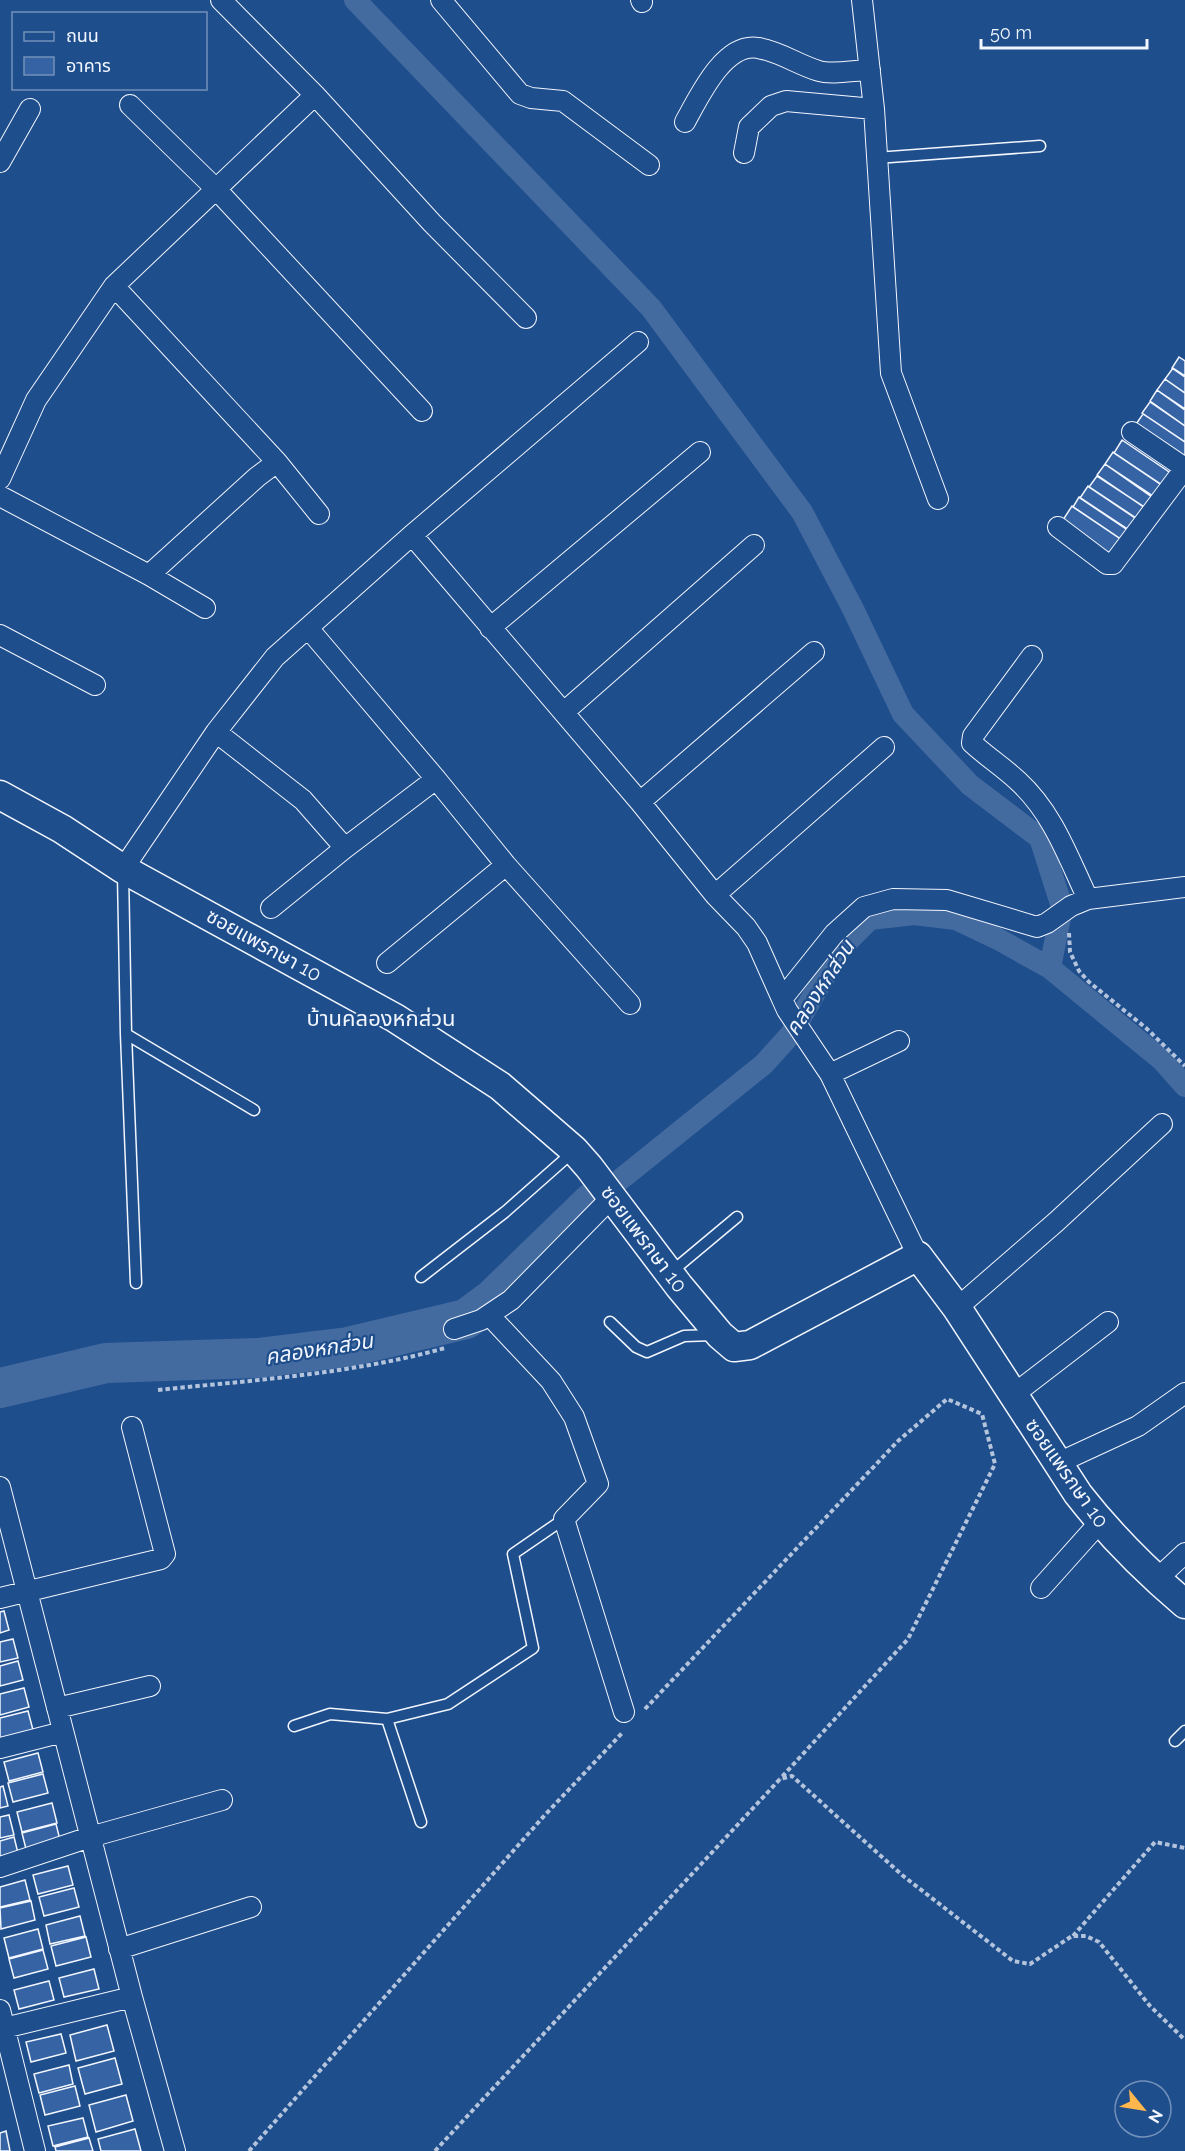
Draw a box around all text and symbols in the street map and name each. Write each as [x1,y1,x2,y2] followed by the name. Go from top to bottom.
[12,12,207,90] legend
[981,12,1148,50] scale bar
[990,22,1032,43] text: 50 m
[66,25,99,46] text: ถนน
[66,55,111,76] text: อาคาร
[202,903,326,987] street label: ซอยแพรกษา 10
[780,935,860,1040] water label: คลองหกส่วน
[306,1005,456,1031] district label: บ้านคลองหกส่วน
[596,1181,692,1297] street label: ซอยแพรกษา 10
[263,1328,375,1369] water label: คลองหกส่วน
[1020,1414,1114,1532] street label: ซอยแพรกษา 10
[1113,2079,1173,2139] north arrow
[1144,2106,1167,2126] text: N

